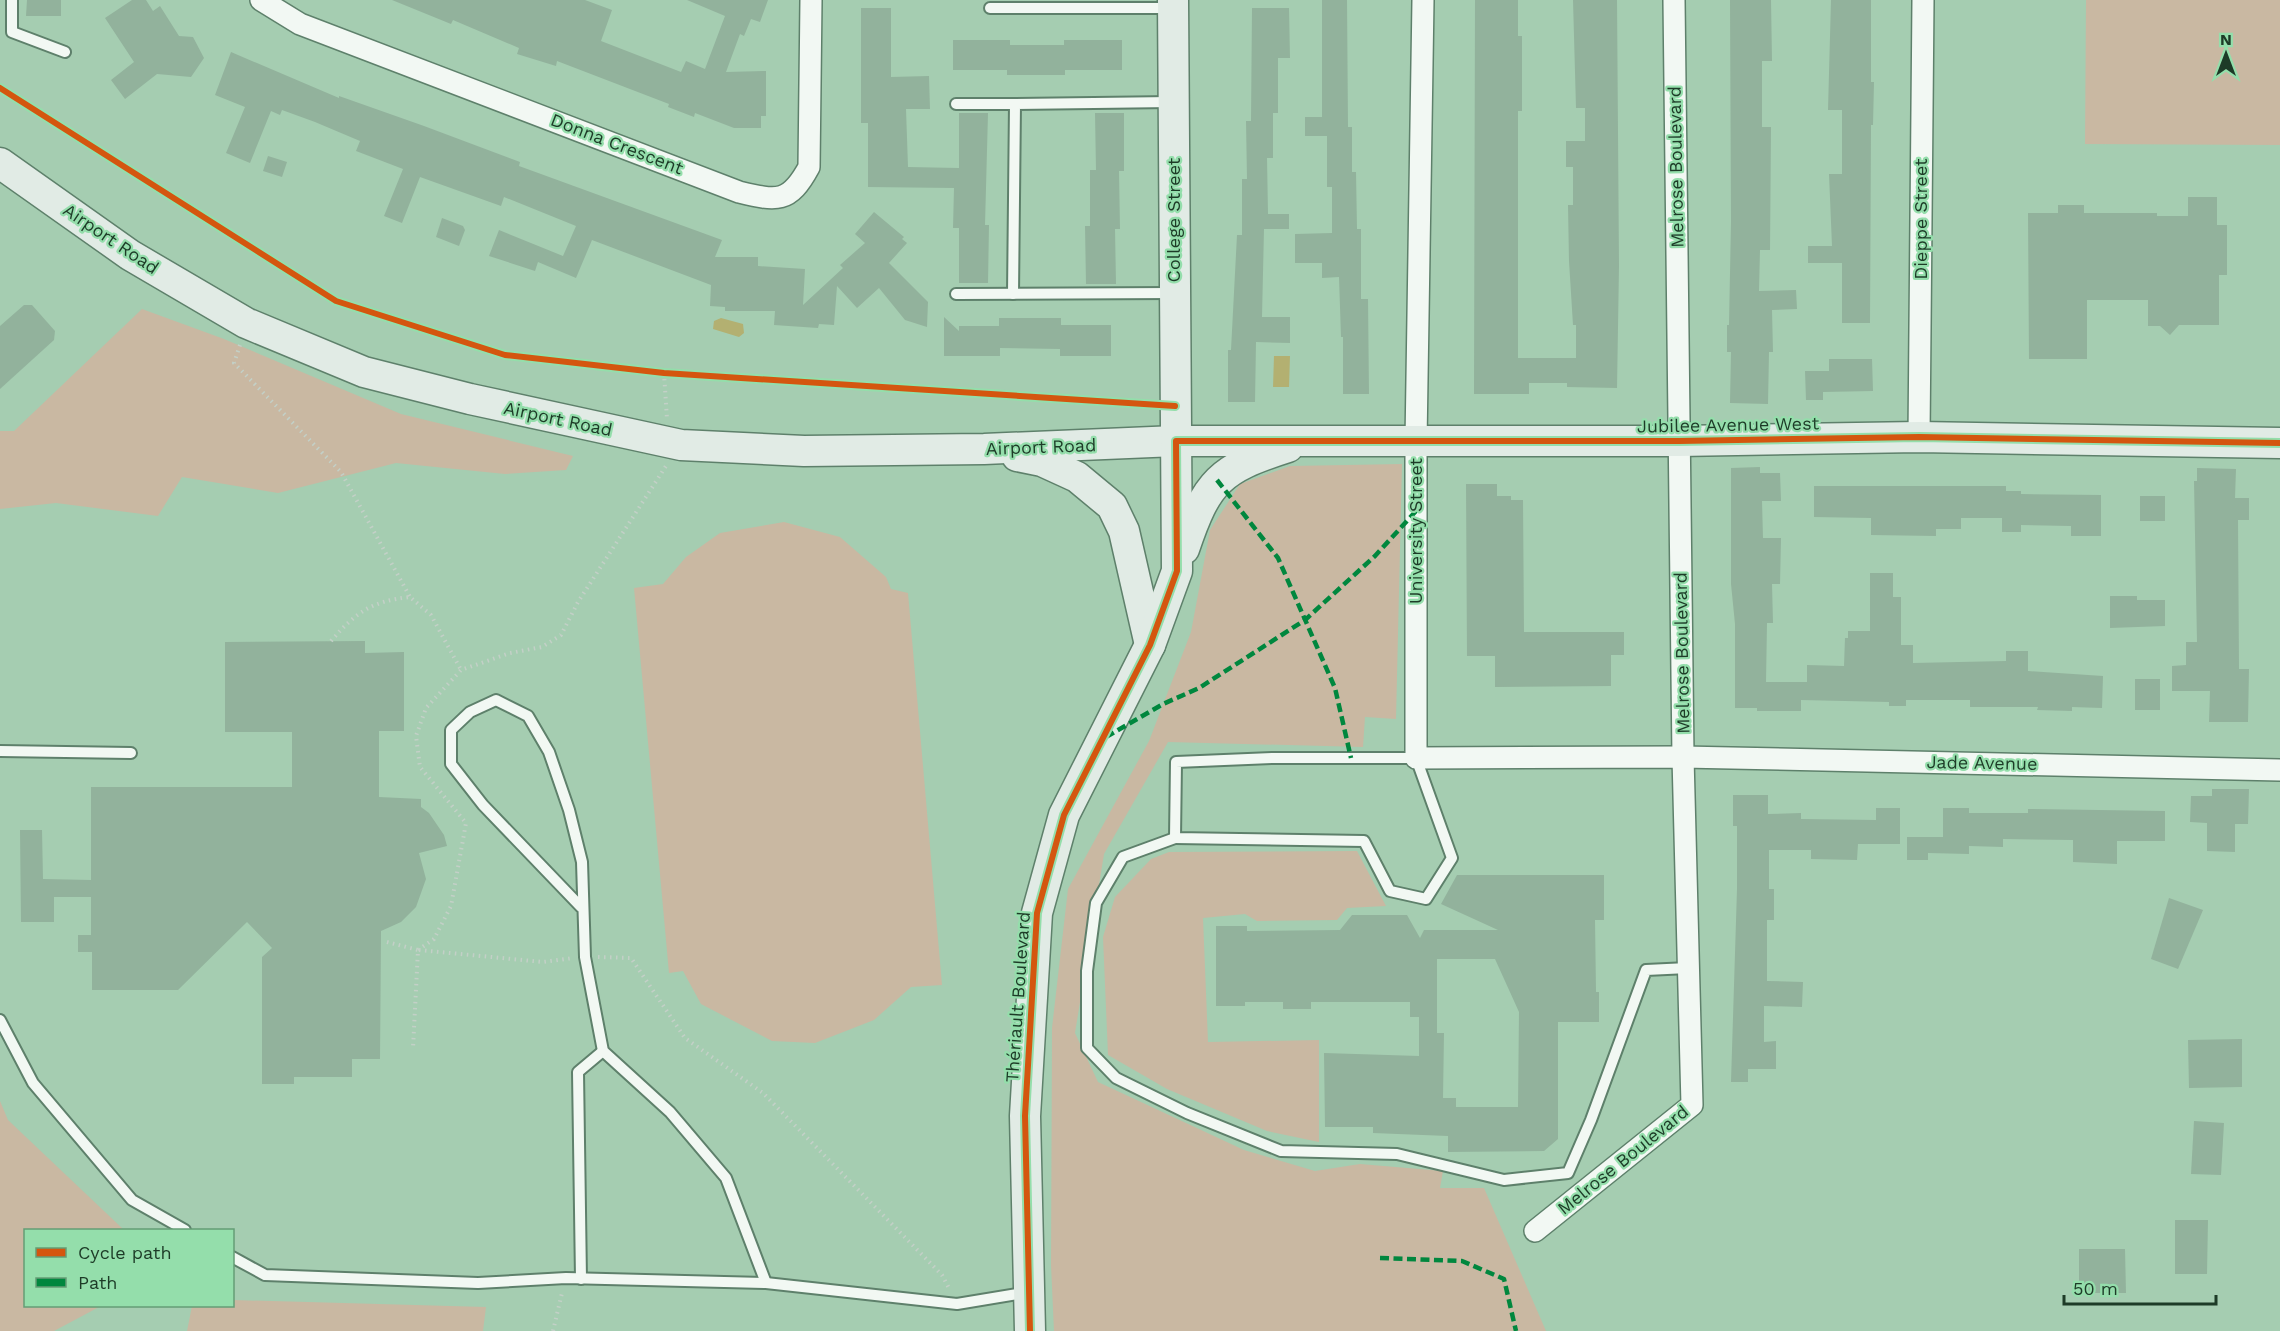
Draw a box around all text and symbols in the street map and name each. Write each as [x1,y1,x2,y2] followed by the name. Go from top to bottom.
[2196,24,2256,84] north arrow
[2220,30,2232,49] text: N
[1664,86,1687,248] street label: Melrose Boulevard
[548,109,687,179] street label: Donna Crescent
[1163,157,1184,282] street label: College Street
[1910,158,1931,280] street label: Dieppe Street
[60,199,163,278] street label: Airport Road
[502,397,614,440] street label: Airport Road
[1637,412,1820,437] street label: Jubilee Avenue West
[985,434,1097,459] street label: Airport Road
[1405,457,1426,604] street label: University Street
[1670,572,1693,734] street label: Melrose Boulevard
[1926,751,2038,774] street label: Jade Avenue
[1001,911,1034,1083] street label: Thériault Boulevard
[1553,1100,1692,1219] street label: Melrose Boulevard
[24,1229,234,1307] legend
[78,1242,172,1263] text: Cycle path
[2064,1268,2216,1306] scale bar
[78,1272,118,1293] text: Path
[2073,1278,2118,1299] text: 50 m

